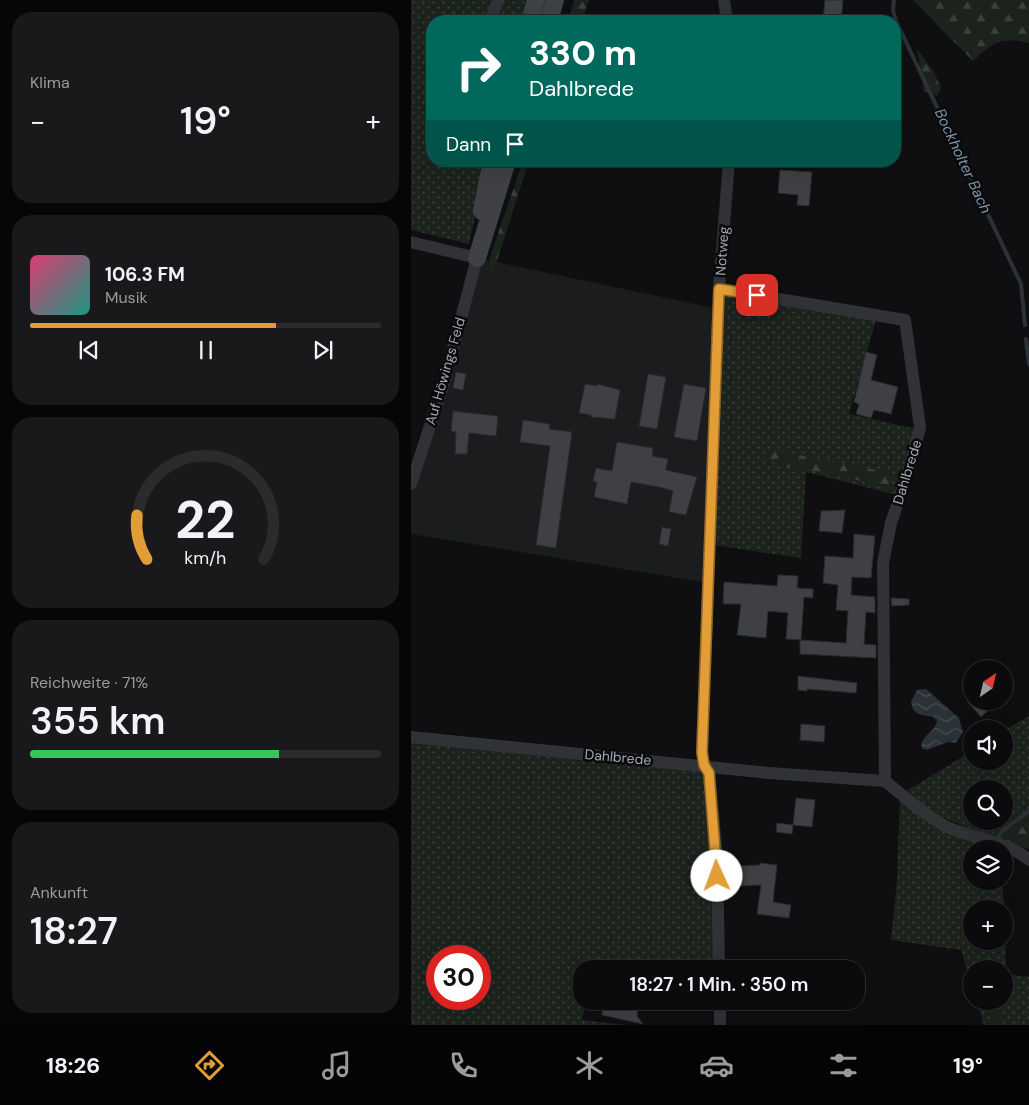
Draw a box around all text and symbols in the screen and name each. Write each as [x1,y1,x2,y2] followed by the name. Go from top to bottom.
[529,30,637,76] text: 330 m
[446,35,511,100] icon: right
[30,72,70,93] text: Klima
[529,74,634,103] text: Dahlbrede
[180,96,231,146] text: 19°
[30,103,45,140] text: −
[366,103,381,140] text: +
[930,105,996,217] water label: Bockholter Bach
[501,130,529,158] icon: arrive
[446,132,491,157] text: Dann
[711,226,733,276] street label: Notweg
[105,262,185,287] text: 106.3 FM
[736,274,778,316] pin
[743,281,771,309] icon: arrive
[105,287,148,308] text: Musik
[421,315,469,427] street label: Auf Höwings Feld
[75,336,103,364] icon: previous
[192,336,220,364] icon: pause
[309,336,337,364] icon: next
[889,437,925,507] street label: Dahlbrede
[175,486,236,554] text: 22
[184,546,227,570] text: km/h
[963,660,1013,710] north arrow
[963,660,1013,1010] map controls
[30,672,148,693] text: Reichweite · 71%
[30,696,165,746] text: 355 km
[963,720,1013,770] button: sound
[584,745,652,769] street label: Dahlbrede
[963,780,1013,830] button: search
[963,840,1013,890] button: layers
[690,849,742,901] position arrow
[30,882,88,903] text: Ankunft
[963,900,1013,950] button: +
[30,906,118,956] text: 18:27
[426,945,491,1010] speed limit sign: 30
[963,960,1013,1010] button: −
[630,972,808,997] text: 18:27 · 1 Min. · 350 m
[192,1048,227,1083] icon: directions
[319,1048,354,1083] icon: music
[446,1048,481,1083] icon: phone
[572,1048,607,1083] icon: climate
[699,1048,734,1083] icon: car
[826,1048,861,1083] icon: filters
[46,1051,100,1080] text: 18:26
[953,1051,983,1080] text: 19°

